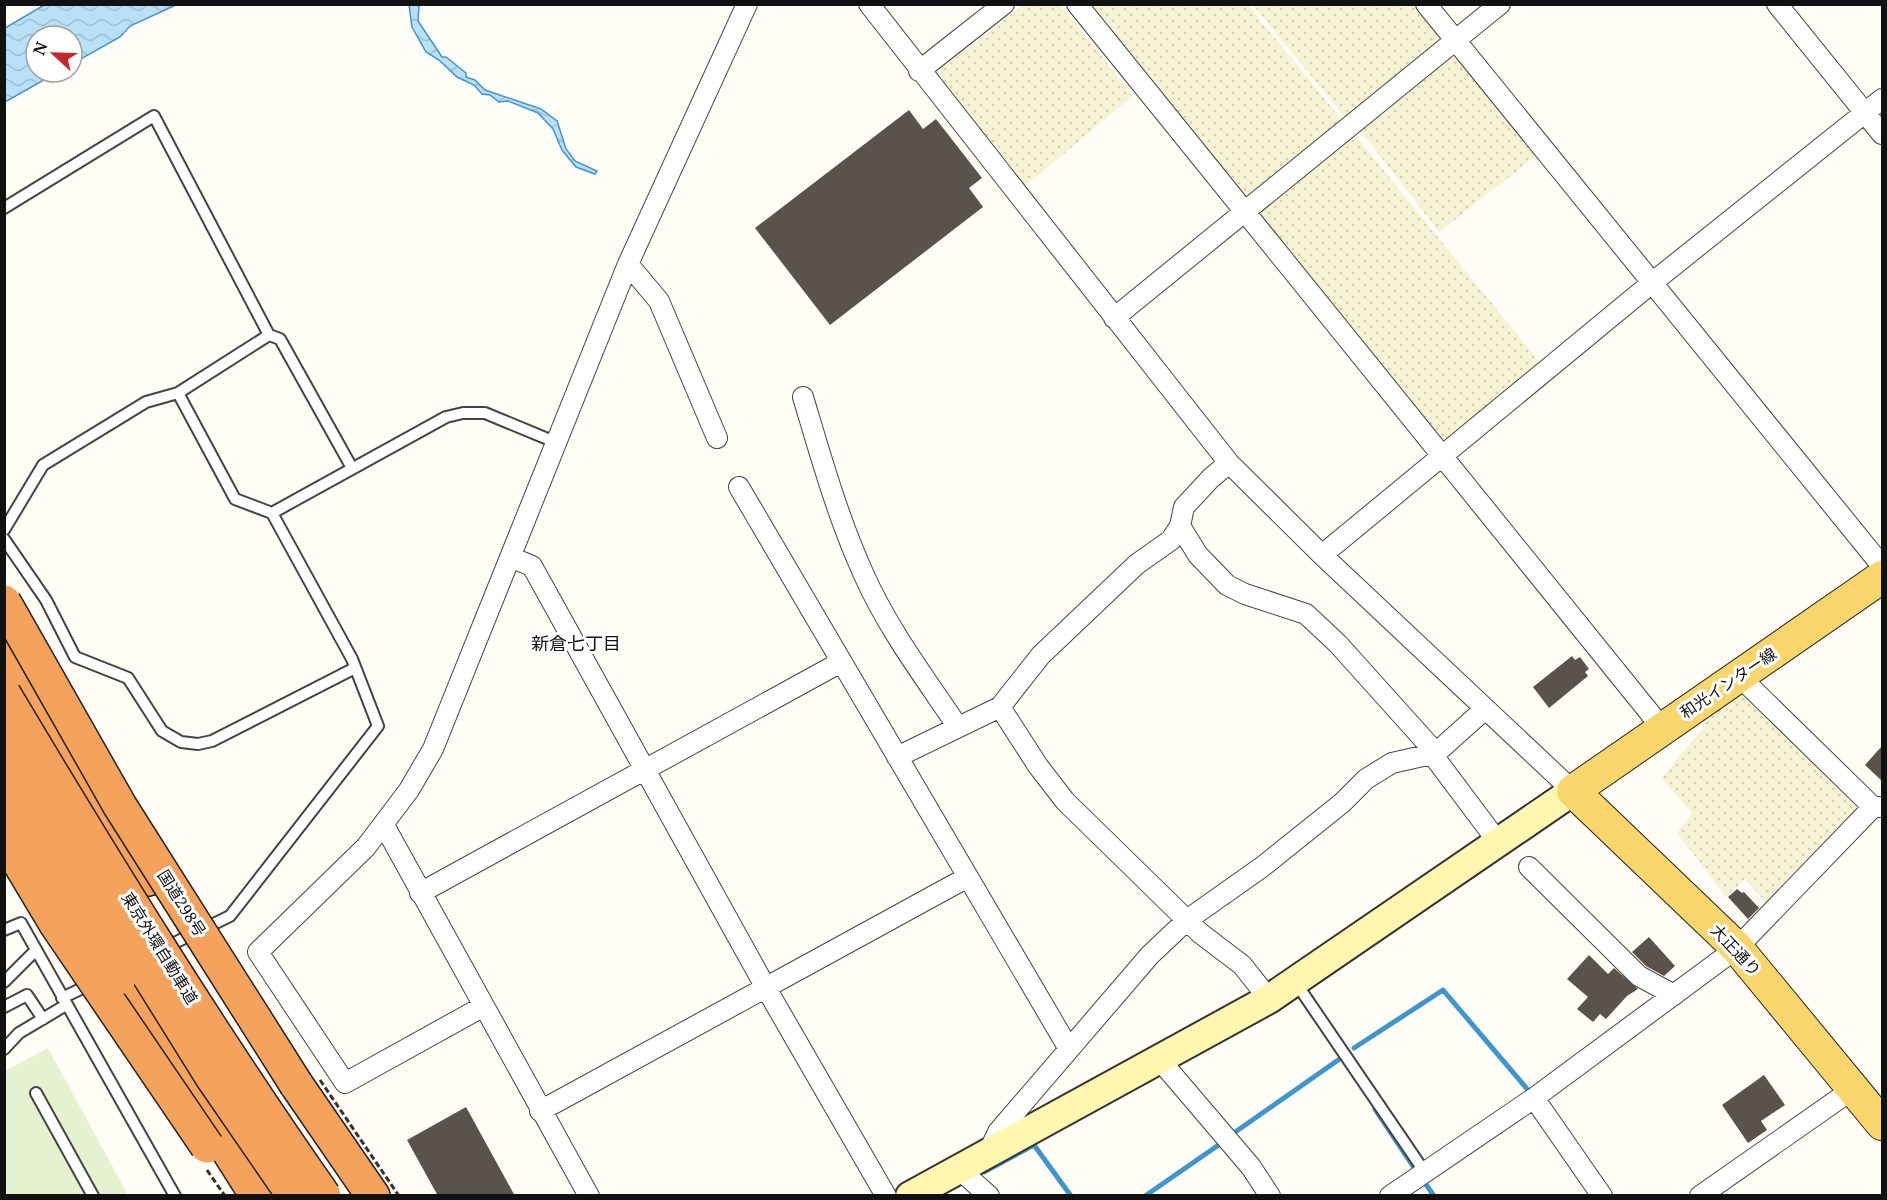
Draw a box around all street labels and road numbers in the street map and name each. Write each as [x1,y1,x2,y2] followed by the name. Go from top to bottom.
[1675,643,1781,723] street label: 和光インター線
[153,865,211,941] street label: 国道298号
[117,888,203,1008] street label: 東京外環自動車道
[1706,919,1766,981] street label: 大正通り

